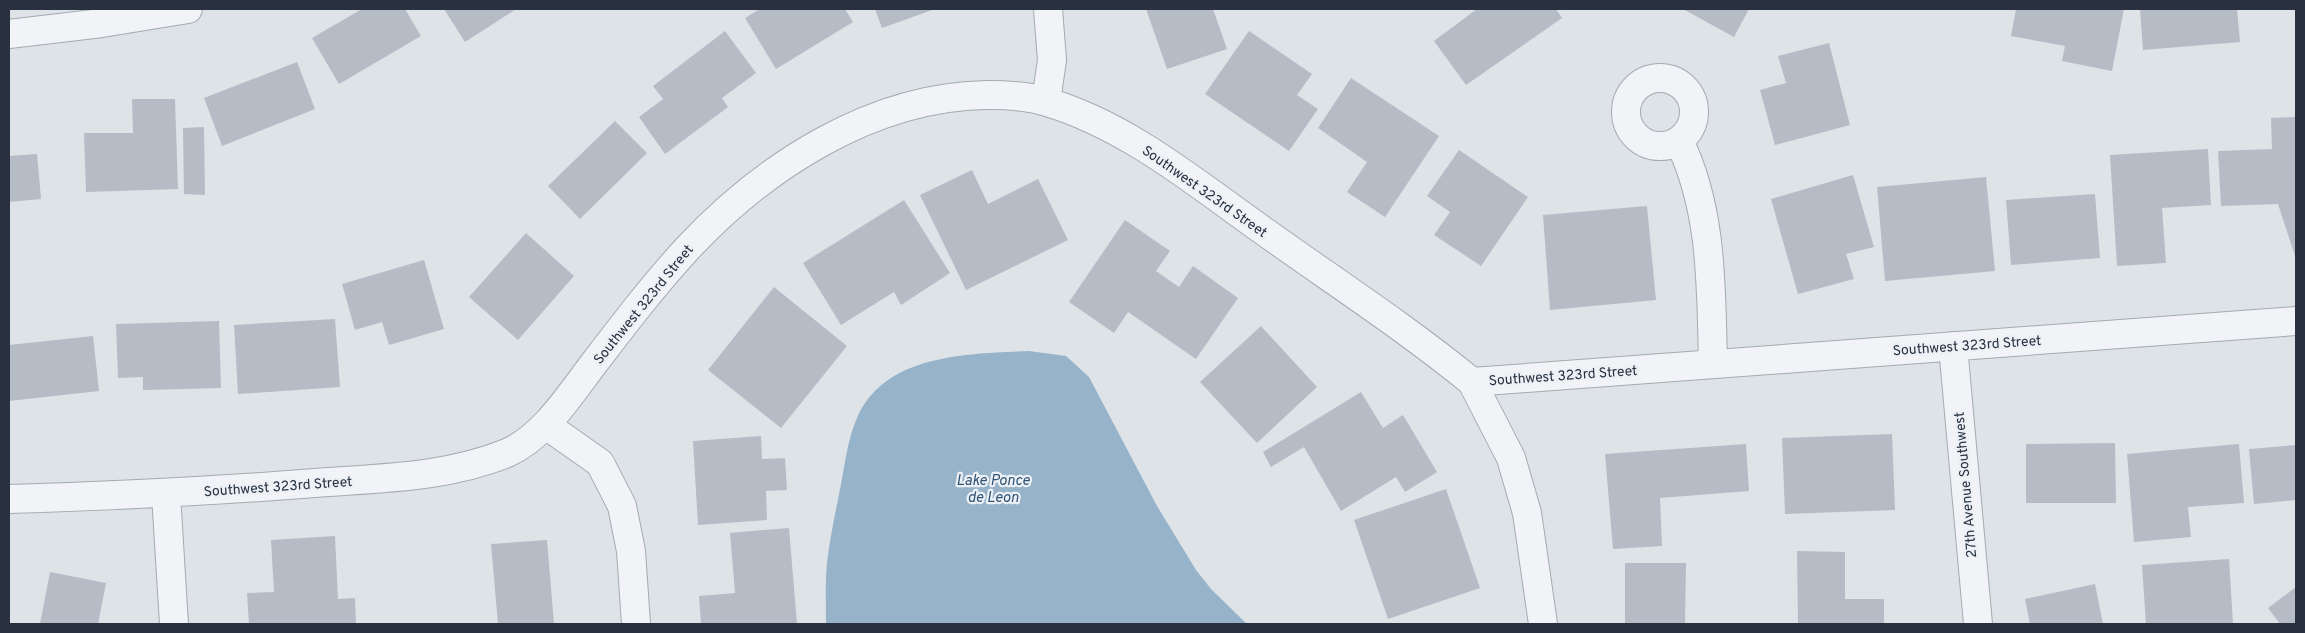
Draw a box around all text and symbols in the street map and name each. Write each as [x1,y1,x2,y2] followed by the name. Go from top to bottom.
[1138,143,1270,242] street label: Southwest 323rd Street
[591,242,698,368] street label: Southwest 323rd Street
[1892,333,2042,360] street label: Southwest 323rd Street
[1488,363,1638,390] street label: Southwest 323rd Street
[1952,411,1981,559] street label: 27th Avenue Southwest
[956,472,1030,508] water label: Lake Ponce de Leon
[203,474,353,501] street label: Southwest 323rd Street

